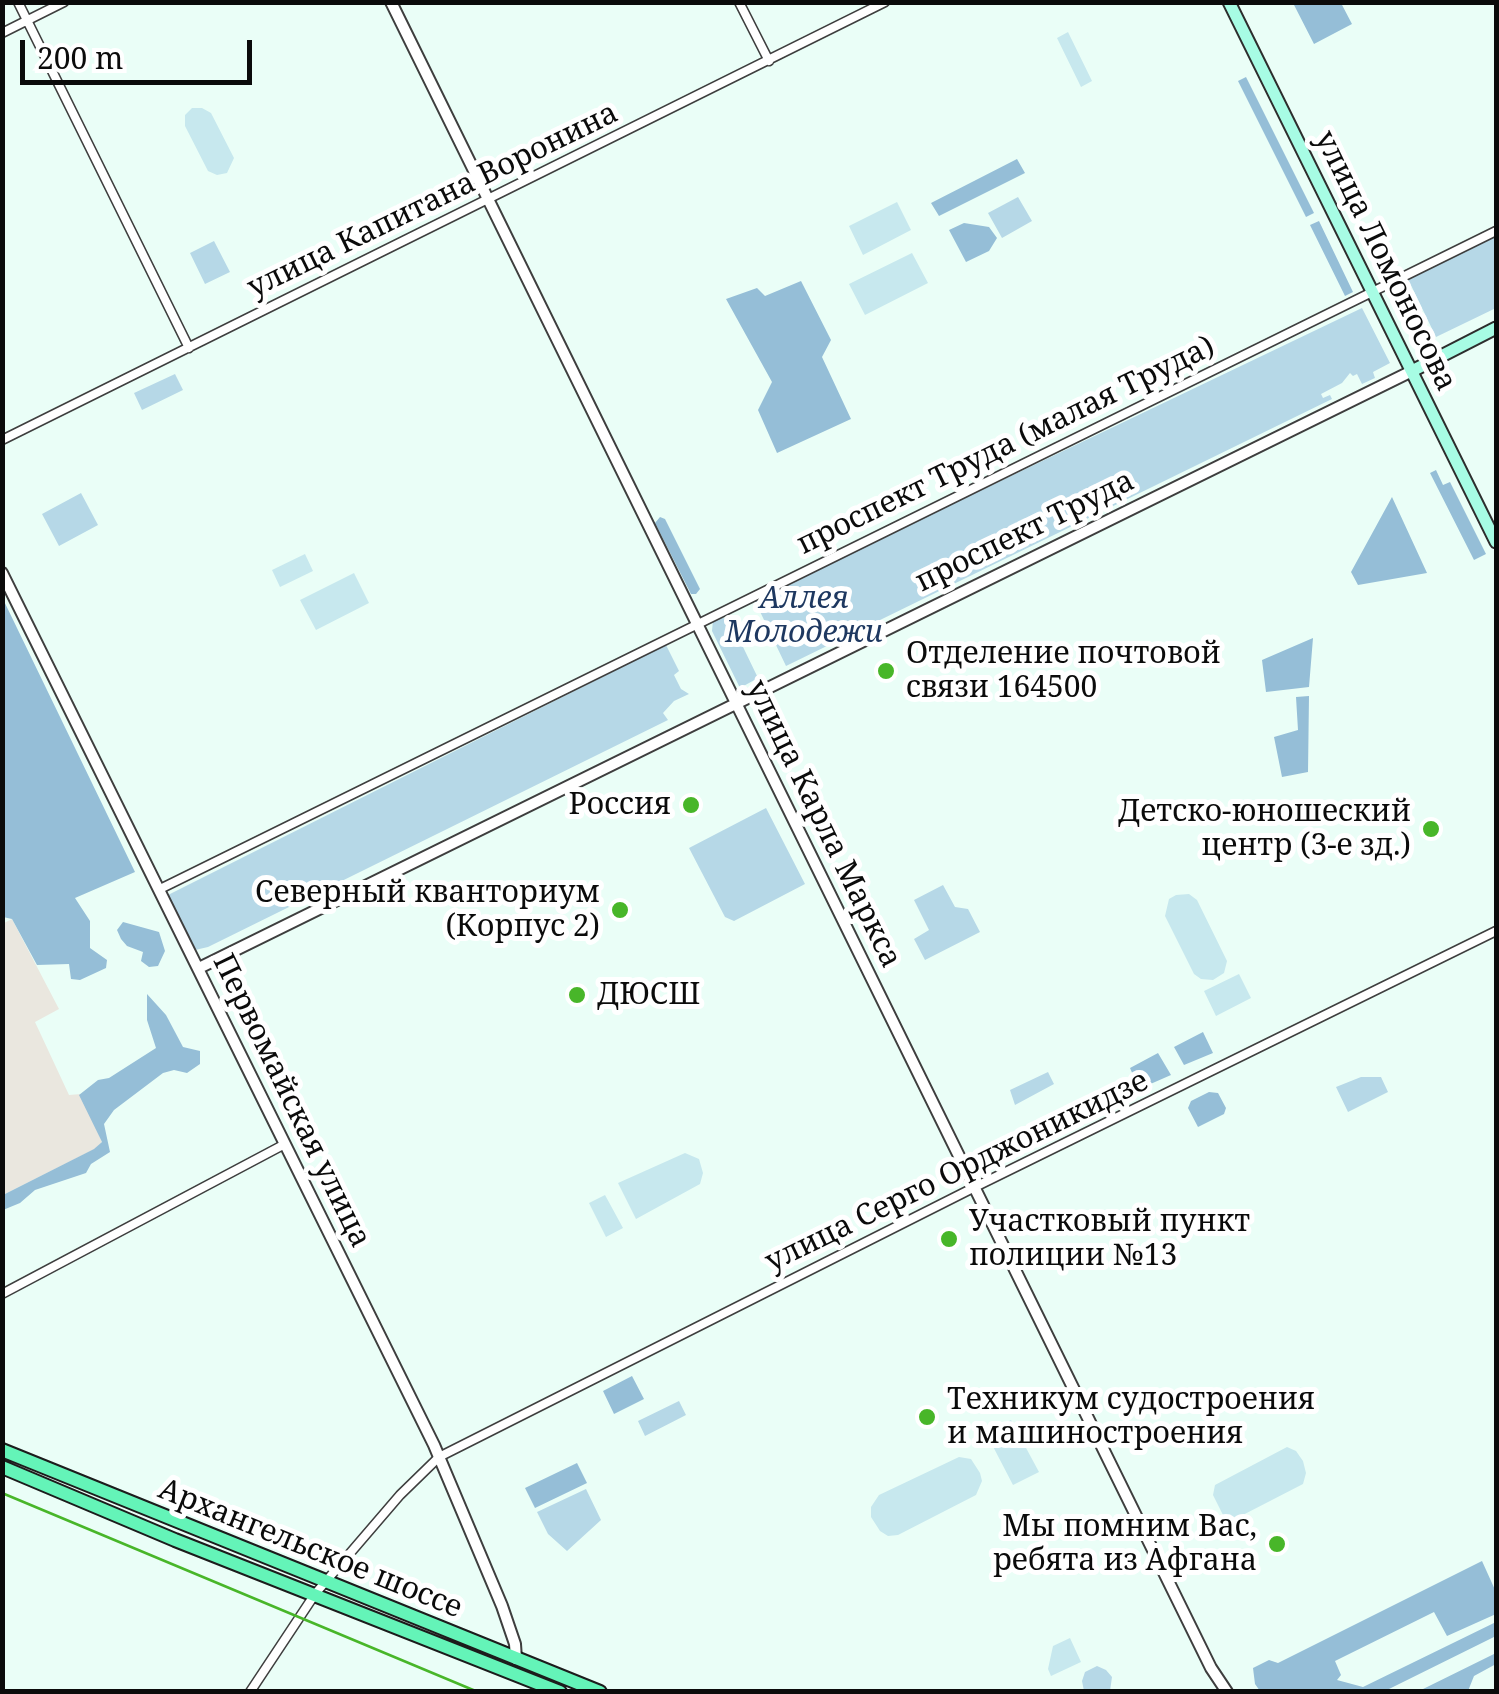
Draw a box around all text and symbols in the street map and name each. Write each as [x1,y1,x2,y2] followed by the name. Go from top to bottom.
[25,20,258,82] scale bar
[37,37,123,78] text: 200 m
[242,95,624,307] street label: улица Капитана Воронина
[1306,125,1464,397] street label: улица Ломоносова
[791,329,1221,563] street label: проспект Труда (малая Труда)
[910,463,1140,601] street label: проспект Труда
[725,581,883,652] park label: Аллея Молодежи
[906,636,1221,706] place label: Отделение почтовой связи 164500
[875,660,897,682] marker: Отделение почтовой связи 164500
[738,674,908,974] street label: улица Карла Маркса
[568,787,671,823] place label: Россия
[680,794,702,816] marker: Россия
[1118,794,1411,864] place label: Детско-юношеский центр (3-е зд.)
[1420,818,1442,840] marker: Детско-юношеский центр (3-е зд.)
[255,875,600,946] place label: Северный кванториум (Корпус 2)
[609,899,631,921] marker: Северный кванториум (Корпус 2)
[204,948,378,1254] street label: Первомайская улица
[597,977,700,1013] place label: ДЮСШ
[566,984,588,1006] marker: ДЮСШ
[760,1063,1154,1281] street label: улица Серго Орджоникидзе
[969,1204,1250,1274] place label: Участковый пункт полиции №13
[938,1228,960,1250] marker: Участковый пункт полиции №13
[947,1382,1315,1452] place label: Техникум судостроения и машиностроения
[916,1406,938,1428] marker: Техникум судостроения и машиностроения
[153,1472,467,1626] street label: Архангельское шоссе
[993,1509,1257,1580] place label: Мы помним Вас, ребята из Афгана
[1266,1533,1288,1555] marker: Мы помним Вас, ребята из Афгана

